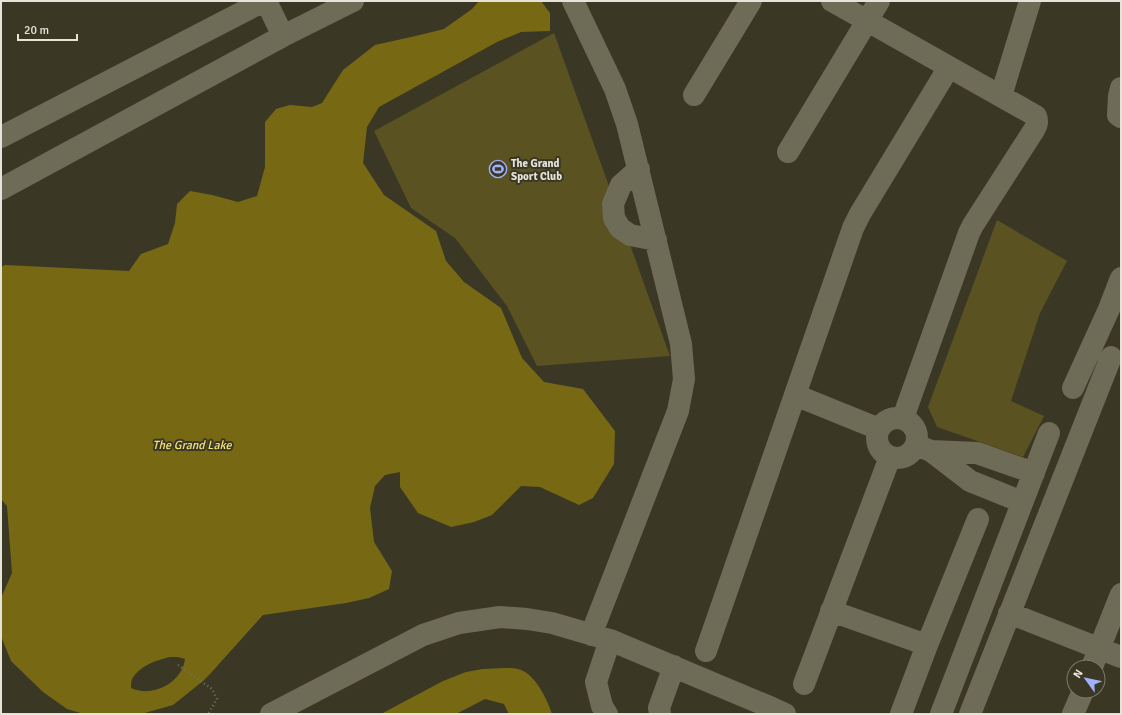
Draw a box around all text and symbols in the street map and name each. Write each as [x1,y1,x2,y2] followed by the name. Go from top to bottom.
[18,16,77,42] scale bar
[24,23,49,38] text: 20 m
[511,157,562,183] place label: The Grand Sport Club
[488,159,508,179] sports icon: The Grand Sport Club
[153,438,232,453] water label: The Grand Lake
[1066,659,1106,699] north arrow
[1070,667,1086,681] text: N

